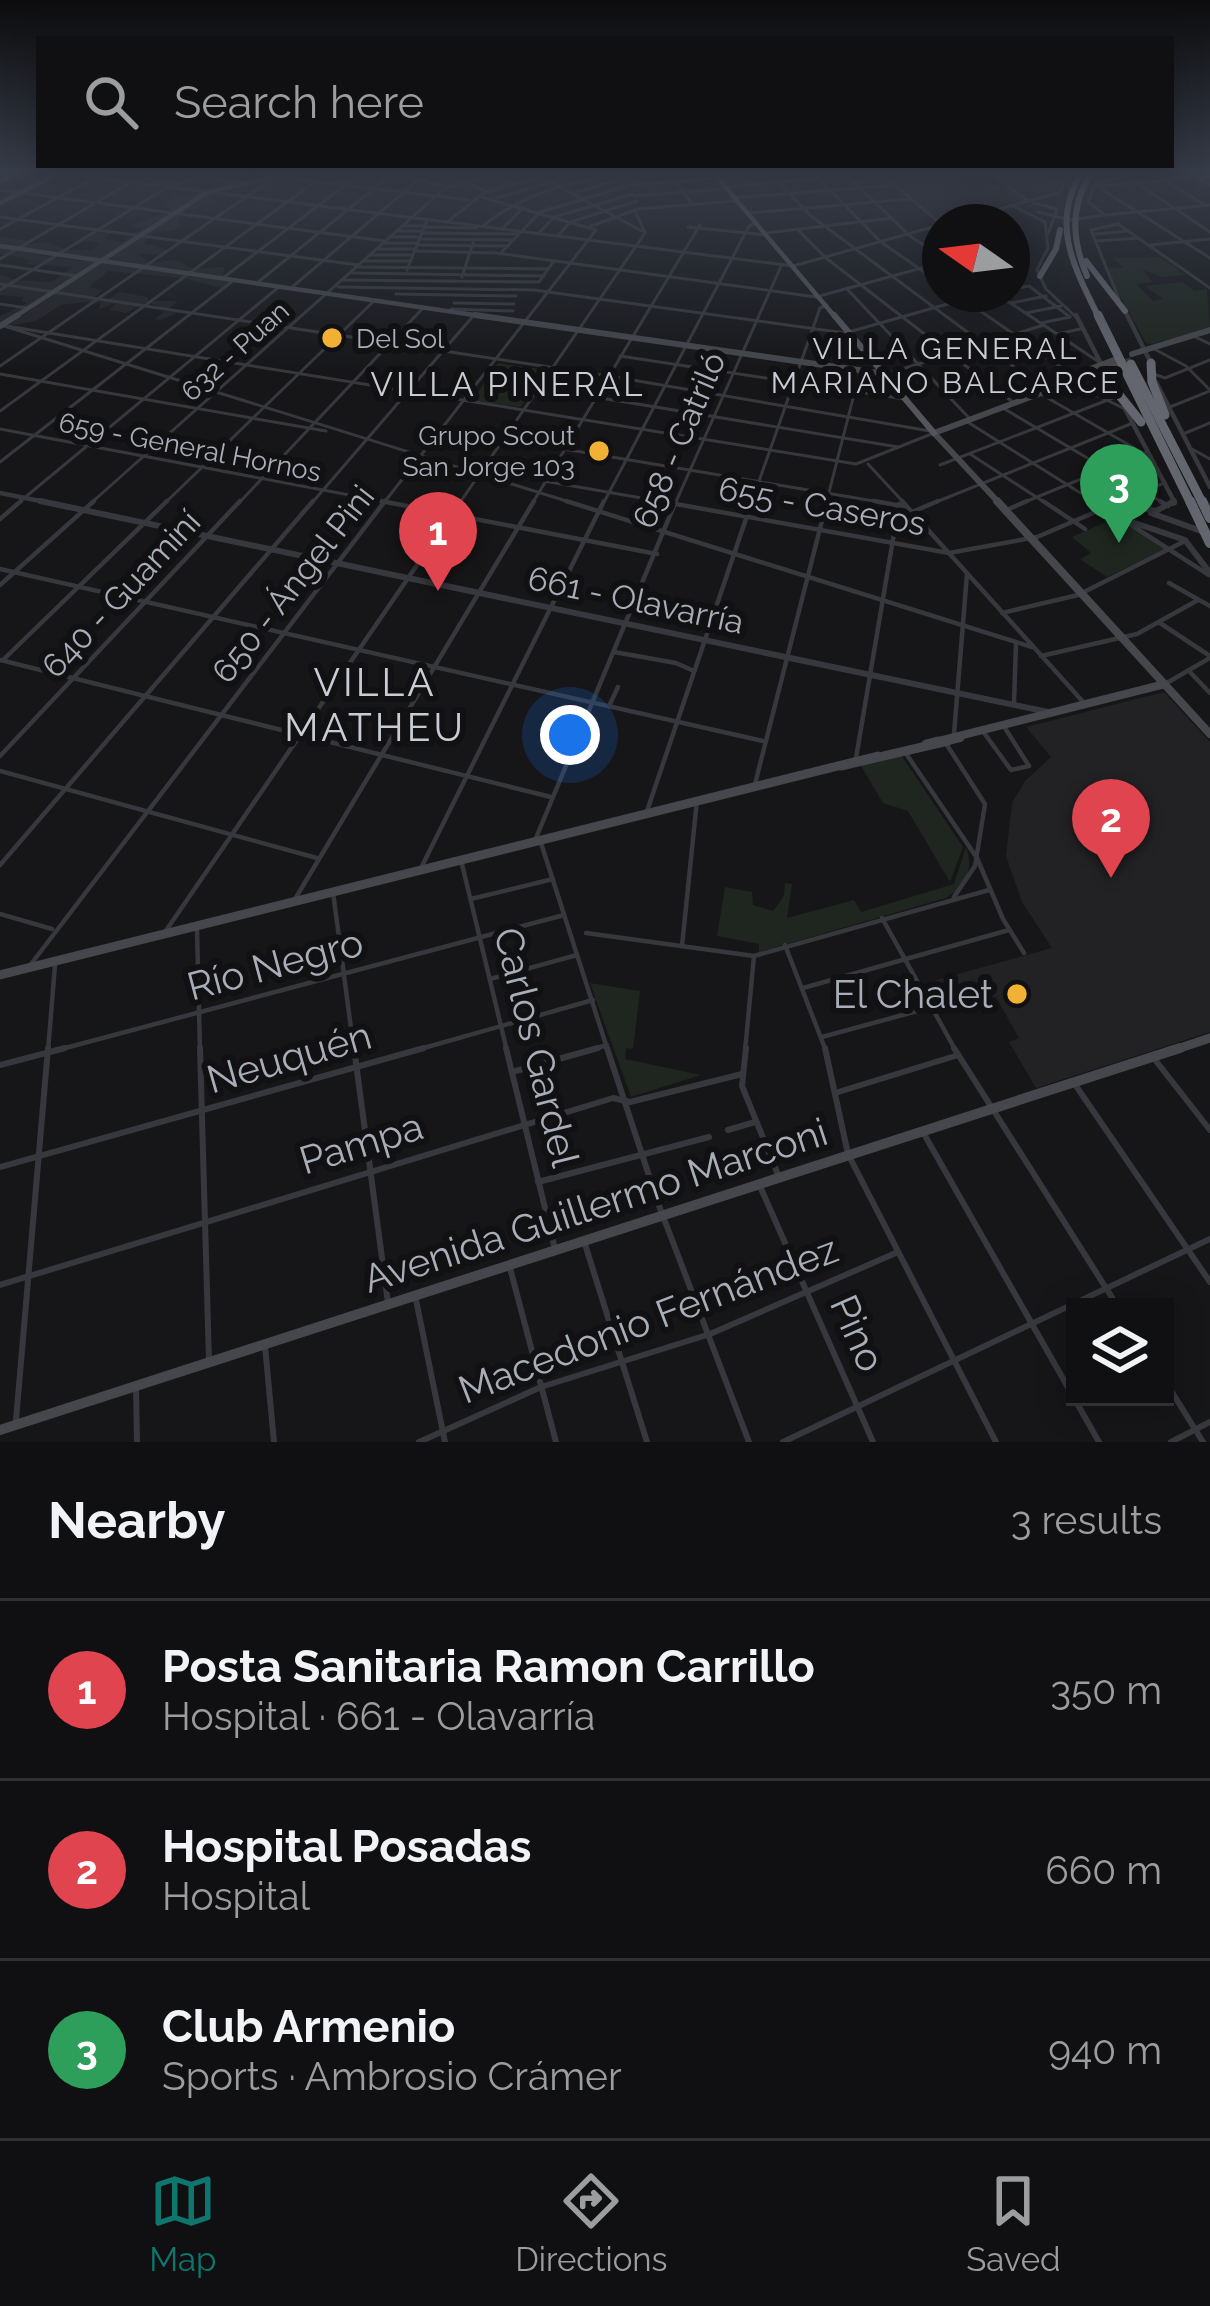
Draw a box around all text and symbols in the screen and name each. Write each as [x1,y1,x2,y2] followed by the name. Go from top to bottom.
[36,36,1174,168] search box
[78,69,144,135] icon: search
[174,76,424,129] text: Search here
[922,204,1030,312] north arrow
[175,295,295,407] street label: 632 - Puan
[356,323,445,354] place label: Del Sol
[319,325,345,351] marker: Del Sol
[771,331,1121,400] district label: VILLA GENERAL MARIANO BALCARCE
[624,346,734,534] street label: 658 - Catriló
[370,365,646,404] district label: VILLA PINERAL
[56,406,324,488] street label: 659 - General Hornos
[402,420,575,482] place label: Grupo Scout San Jorge 103
[586,438,612,464] marker: Grupo Scout San Jorge 103
[1080,444,1158,543] pin: 3
[716,469,928,543] street label: 655 - Caseros
[204,478,382,690] street label: 650 - Ángel Pini
[399,492,477,591] pin: 1
[34,502,209,686] street label: 640 - Guaminí
[525,558,747,642] street label: 661 - Olavarría
[284,659,466,750] district label: VILLA MATHEU
[540,705,600,765] your location
[1072,779,1150,878] pin: 2
[182,918,368,1010] street label: Río Negro
[485,923,589,1172] street label: Carlos Gardel
[833,971,993,1017] place label: El Chalet
[1004,981,1030,1007] marker: El Chalet
[202,1012,376,1102] street label: Neuquén
[294,1103,428,1183] street label: Pampa
[357,1108,833,1302] street label: Avenida Guillermo Marconi
[452,1225,844,1413] street label: Macedonio Fernández
[821,1288,895,1378] street label: Pino
[1066,1298,1174,1406] map controls
[1066,1298,1174,1406] button: layers
[48,1490,225,1550] text: Nearby
[1011,1497,1162,1543] text: 3 results
[162,1640,815,1693] text: Posta Sanitaria Ramon Carrillo
[77,1667,97,1713] text: 1
[1050,1667,1162,1713] text: 350 m
[162,1693,595,1739] text: Hospital · 661 - Olavarría
[162,1820,532,1873] text: Hospital Posadas
[76,1847,98,1893] text: 2
[1045,1847,1162,1893] text: 660 m
[162,1873,310,1919] text: Hospital
[162,2000,455,2053] text: Club Armenio
[76,2027,98,2073] text: 3
[1048,2027,1162,2073] text: 940 m
[162,2053,622,2099] text: Sports · Ambrosio Crámer
[149,2168,216,2279] tab: Map
[515,2168,668,2279] tab: Directions
[966,2168,1061,2279] tab: Saved

